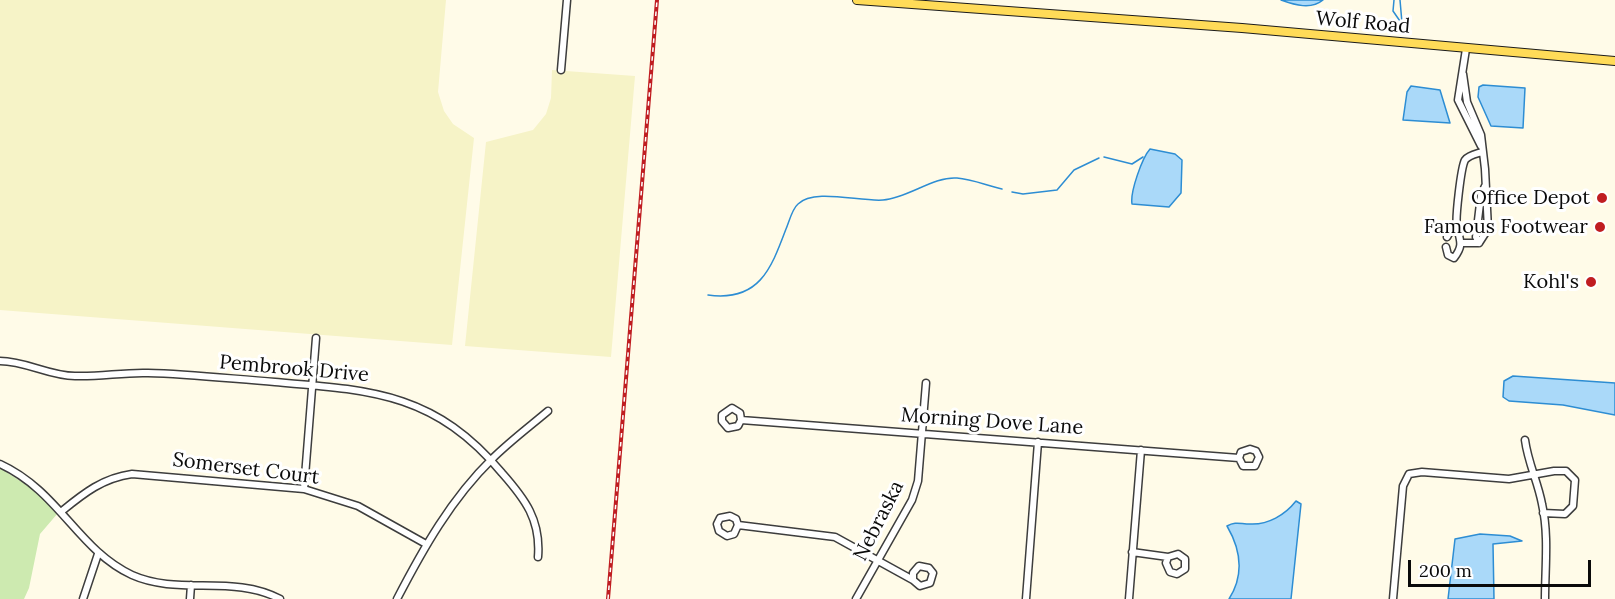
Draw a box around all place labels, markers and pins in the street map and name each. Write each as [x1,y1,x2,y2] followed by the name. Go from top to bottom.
[1471,186,1590,210] place label: Office Depot
[1595,191,1609,205] marker: Office Depot
[1424,215,1588,239] place label: Famous Footwear
[1593,220,1607,234] marker: Famous Footwear
[1523,270,1579,294] place label: Kohl's
[1584,275,1598,289] marker: Kohl's

